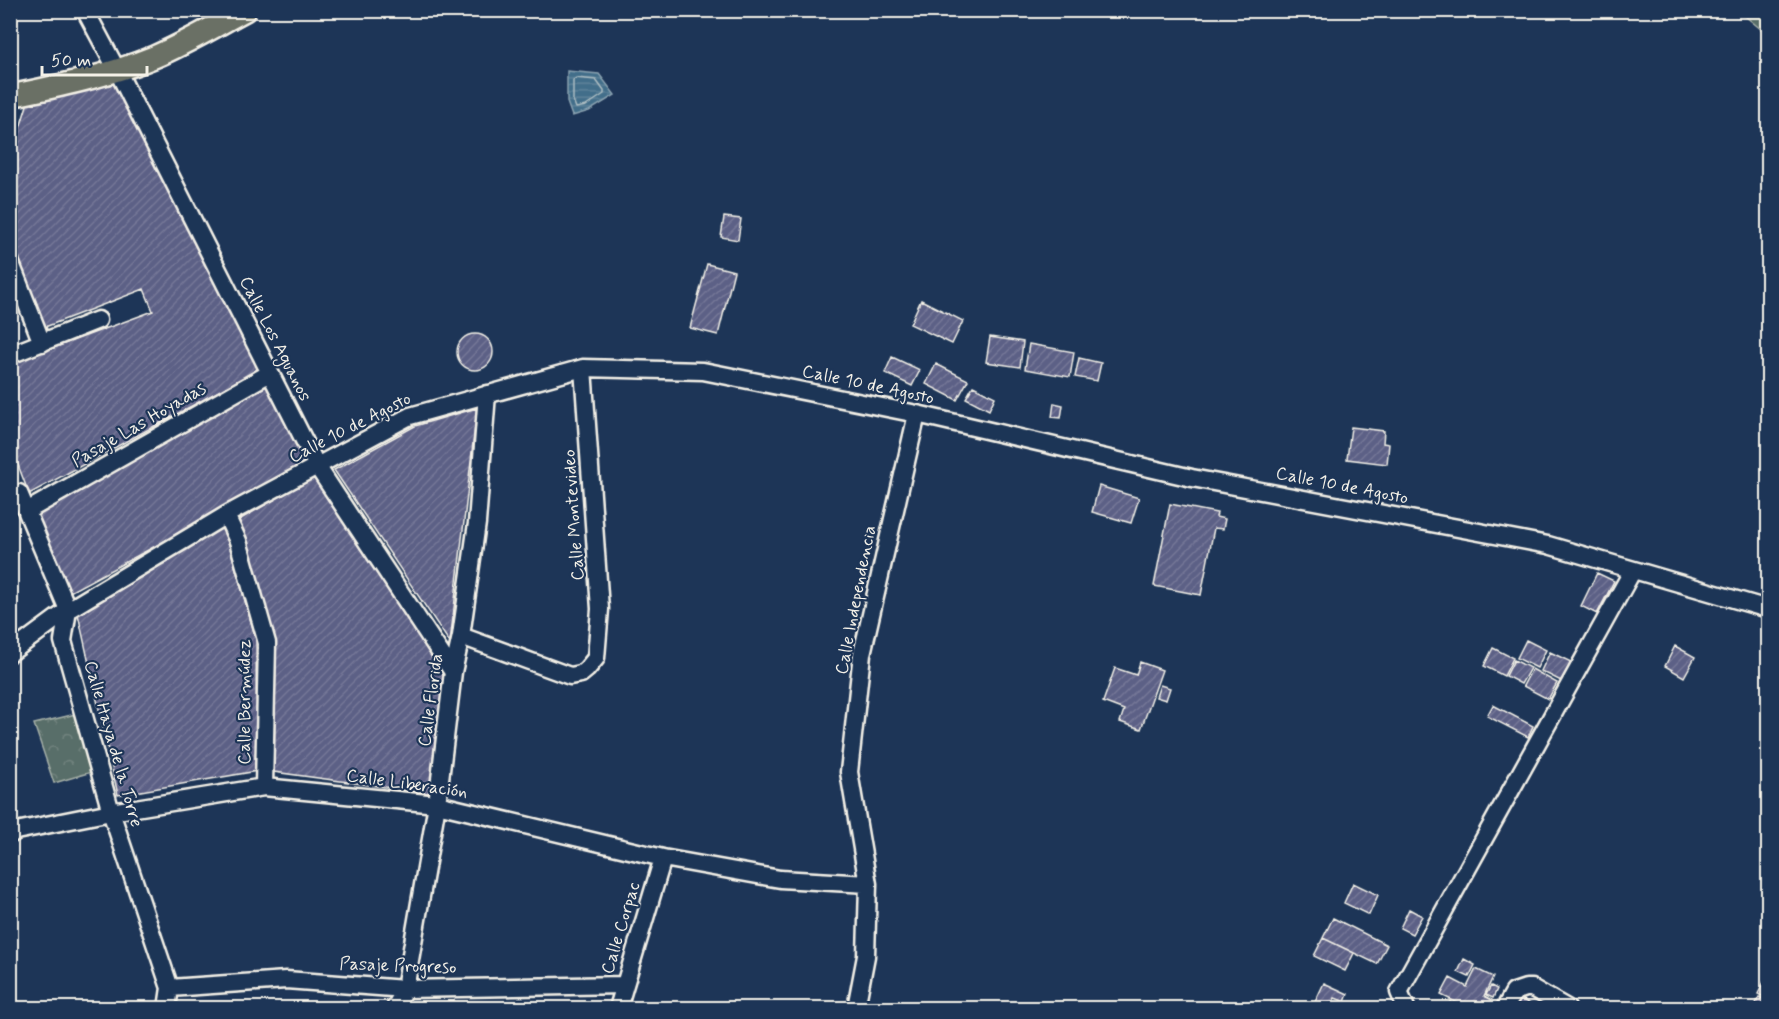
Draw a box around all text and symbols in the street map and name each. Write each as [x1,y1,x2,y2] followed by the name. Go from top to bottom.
[42,39,147,77] scale bar
[51,49,91,73] text: 50 m
[232,272,317,406] street label: Calle Los Aguanos
[800,359,936,411] street label: Calle 10 de Agosto
[67,377,211,473] street label: Pasaje Las Hoyadas
[285,387,415,469] street label: Calle 10 de Agosto
[557,449,591,581] street label: Calle Montevideo
[1274,461,1410,511] street label: Calle 10 de Agosto
[830,523,882,677] street label: Calle Independencia
[233,639,257,765] street label: Calle Bermúdez
[413,652,449,748] street label: Calle Florida
[78,658,148,830] street label: Calle Haya de la Torre
[345,764,469,804] street label: Calle Liberación
[596,879,646,977] street label: Calle Corpac
[339,952,457,980] street label: Pasaje Progreso

